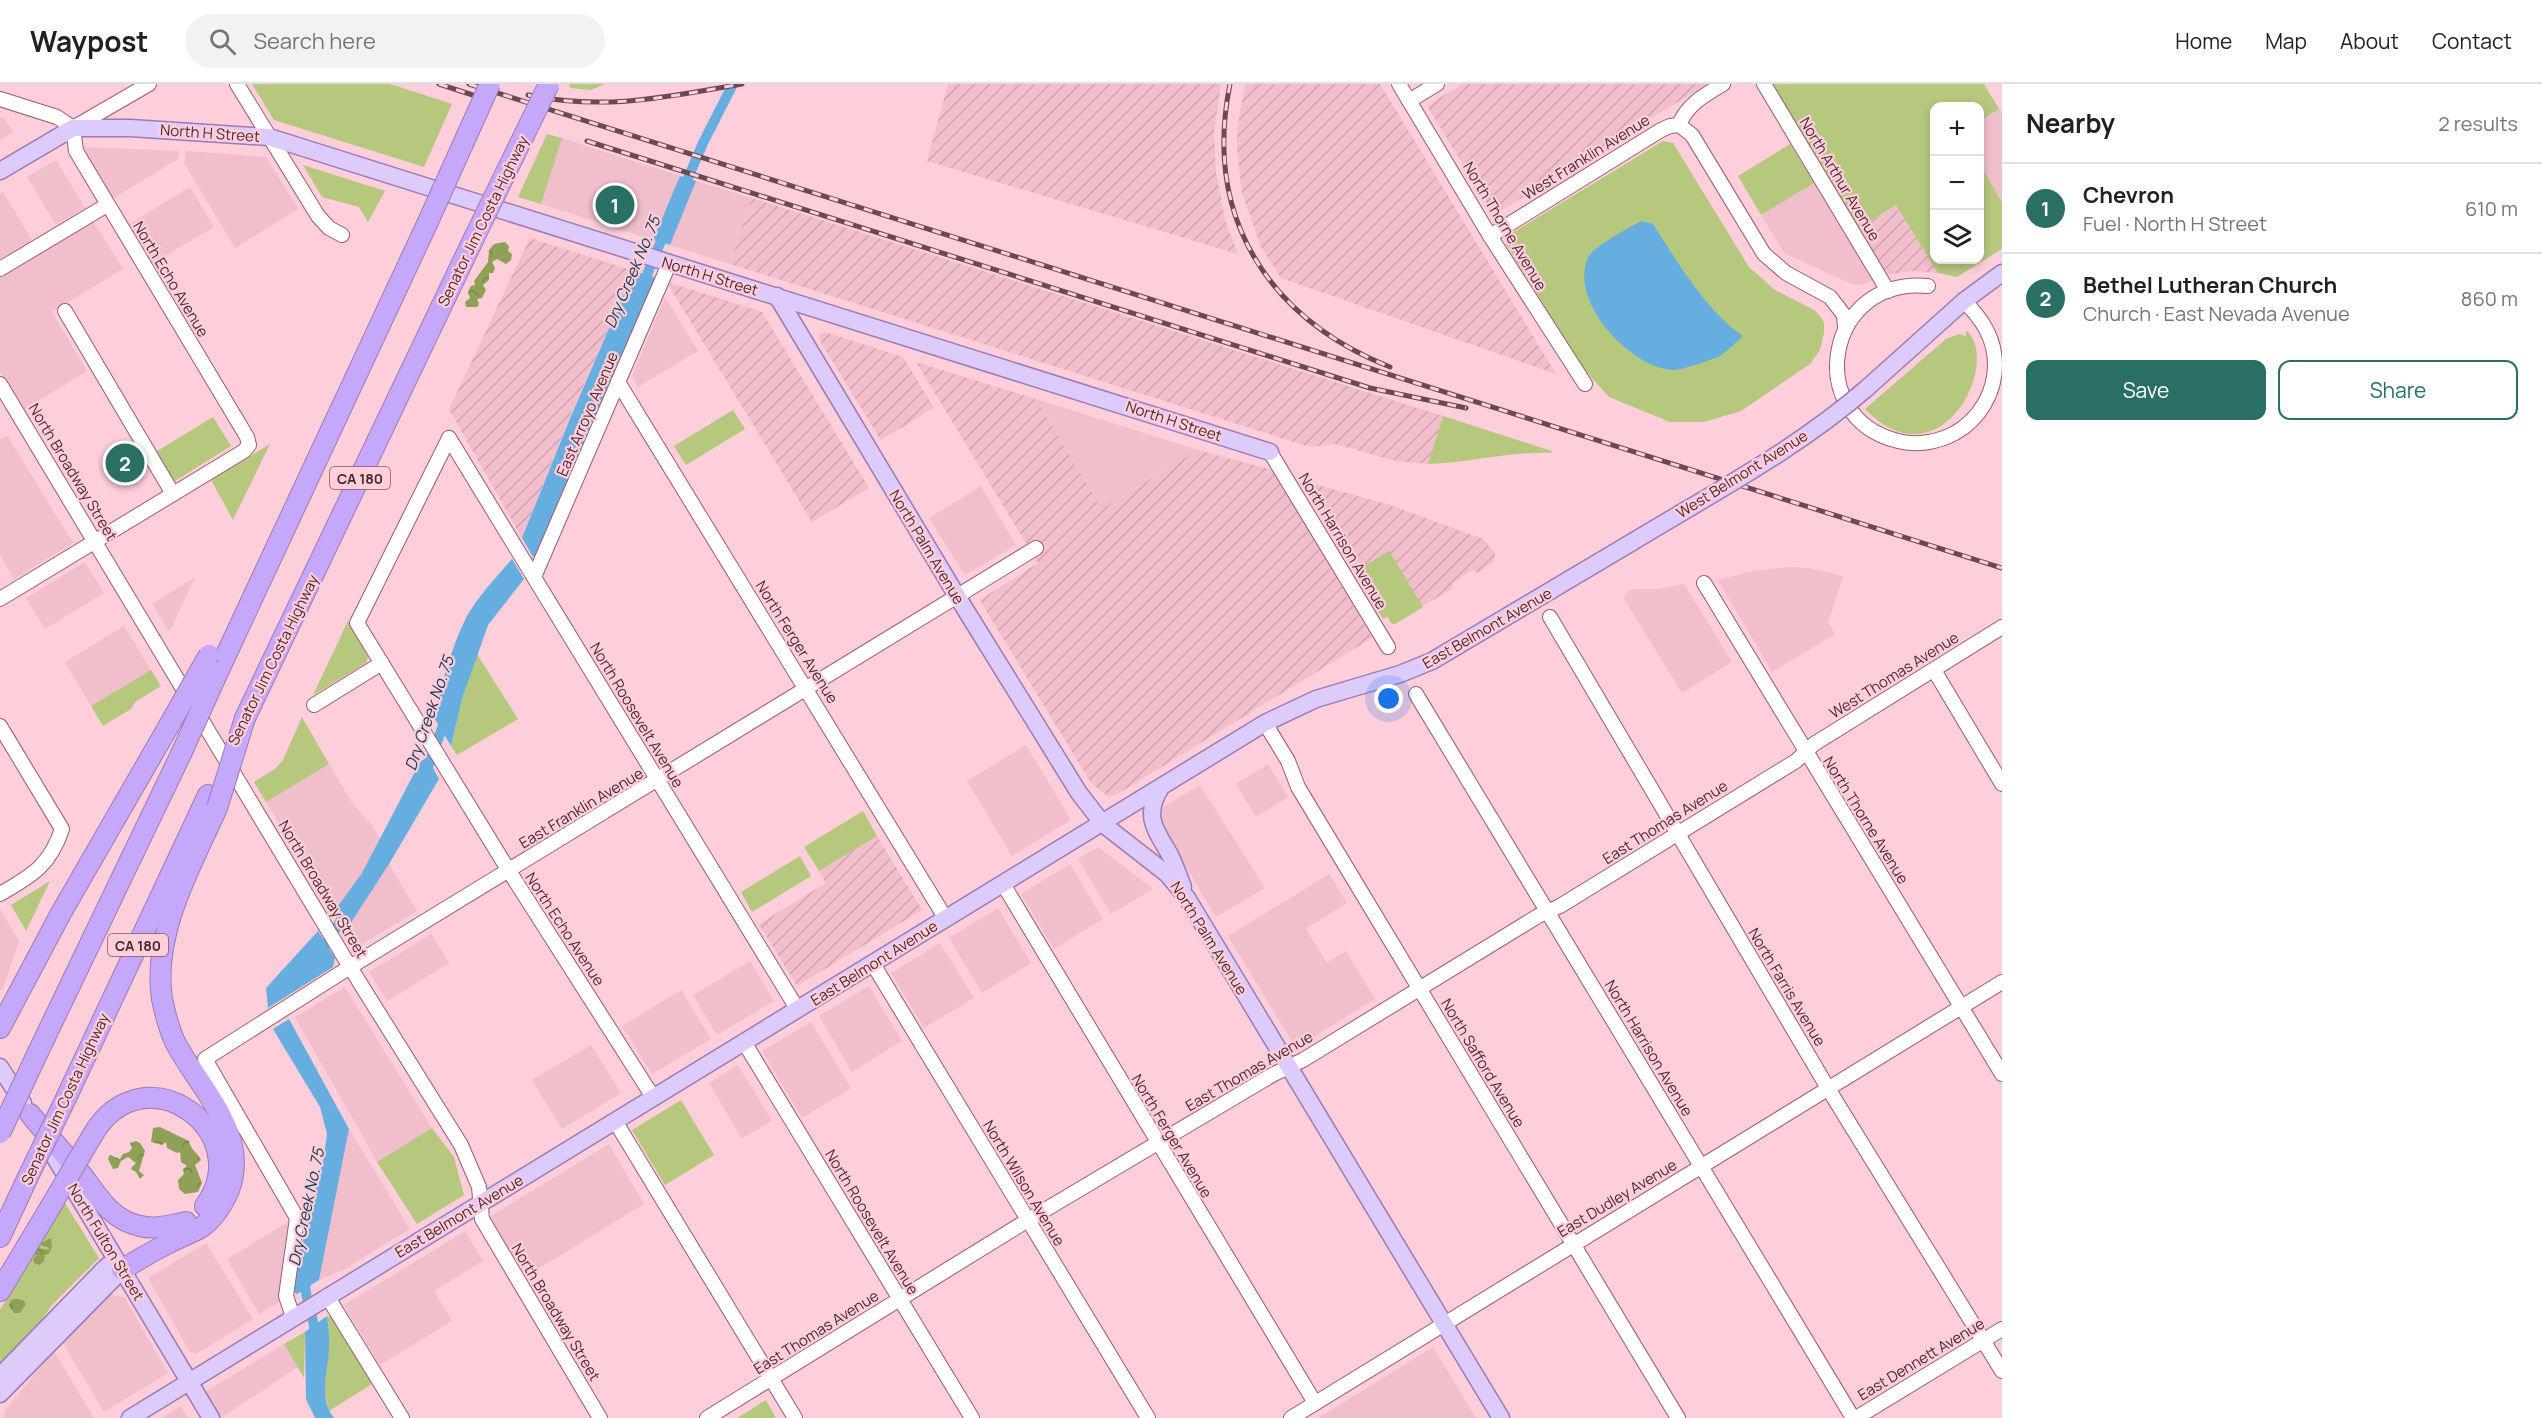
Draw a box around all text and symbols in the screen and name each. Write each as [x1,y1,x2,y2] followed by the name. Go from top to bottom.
[185,14,605,68] search box
[30,22,149,60] text: Waypost
[206,25,239,58] icon: search
[254,26,376,56] text: Search here
[2175,27,2232,55] text: Home
[2265,27,2307,55] text: Map
[2340,27,2399,55] text: About
[2432,27,2512,55] text: Contact
[1930,102,1984,264] map controls
[1930,102,1984,156] button: +
[2026,105,2115,141] text: Nearby
[1518,109,1654,205] street label: West Franklin Avenue
[2438,110,2518,137] text: 2 results
[1795,113,1885,245] street label: North Arthur Avenue
[159,119,261,147] street label: North H Street
[432,132,534,310] street label: Senator Jim Costa Highway
[1930,156,1984,210] button: −
[1458,158,1552,294] street label: North Thorne Avenue
[2083,180,2174,210] text: Chevron
[596,182,634,228] pin: 1
[2041,195,2050,222] text: 1
[2465,195,2518,222] text: 610 m
[1930,210,1984,264] button: layers
[2083,210,2267,237] text: Fuel · North H Street
[599,211,666,331] water label: Dry Creek No. 75
[128,217,214,341] street label: North Echo Avenue
[659,251,761,301] street label: North H Street
[2083,270,2337,300] text: Bethel Lutheran Church
[2040,285,2051,312] text: 2
[2461,285,2518,312] text: 860 m
[2083,300,2350,327] text: Church · East Nevada Avenue
[551,348,623,479] street label: East Arroyo Avenue
[2026,360,2266,420] button: Save
[2278,360,2518,420] button: Share
[1123,396,1225,446] street label: North H Street
[24,399,122,545] street label: North Broadway Street
[1672,425,1812,523] street label: West Belmont Avenue
[106,440,144,485] pin: 2
[330,467,390,489] road number: CA 180
[1294,469,1392,613] street label: North Harrison Avenue
[884,486,970,608] street label: North Palm Avenue
[222,571,324,749] street label: Senator Jim Costa Highway
[751,577,843,708] street label: North Ferger Avenue
[1419,582,1556,674] street label: East Belmont Avenue
[1825,627,1963,723] street label: West Thomas Avenue
[585,638,689,792] street label: North Roosevelt Avenue
[399,651,459,773] water label: Dry Creek No. 75
[1374,684,1403,713] your location
[1818,752,1914,888] street label: North Thorne Avenue
[515,762,647,853] street label: East Franklin Avenue
[1598,775,1732,869] street label: East Thomas Avenue
[274,816,372,962] street label: North Broadway Street
[520,868,610,990] street label: North Echo Avenue
[1166,877,1252,999] street label: North Palm Avenue
[807,915,942,1011] street label: East Belmont Avenue
[1743,924,1831,1050] street label: North Farris Avenue
[108,934,168,956] road number: CA 180
[1600,976,1698,1120] street label: North Harrison Avenue
[1436,995,1530,1132] street label: North Safford Avenue
[16,1010,114,1188] street label: Senator Jim Costa Highway
[1181,1026,1317,1116] street label: East Thomas Avenue
[1127,1070,1217,1202] street label: North Ferger Avenue
[978,1116,1070,1250] street label: North Wilson Avenue
[283,1145,330,1268] water label: Dry Creek No. 75
[820,1145,924,1299] street label: North Roosevelt Avenue
[1553,1154,1681,1242] street label: East Dudley Avenue
[391,1169,527,1263] street label: East Belmont Avenue
[63,1180,149,1304] street label: North Fulton Street
[507,1239,605,1385] street label: North Broadway Street
[749,1285,883,1379] street label: East Thomas Avenue
[1854,1313,1988,1405] street label: East Dennett Avenue

